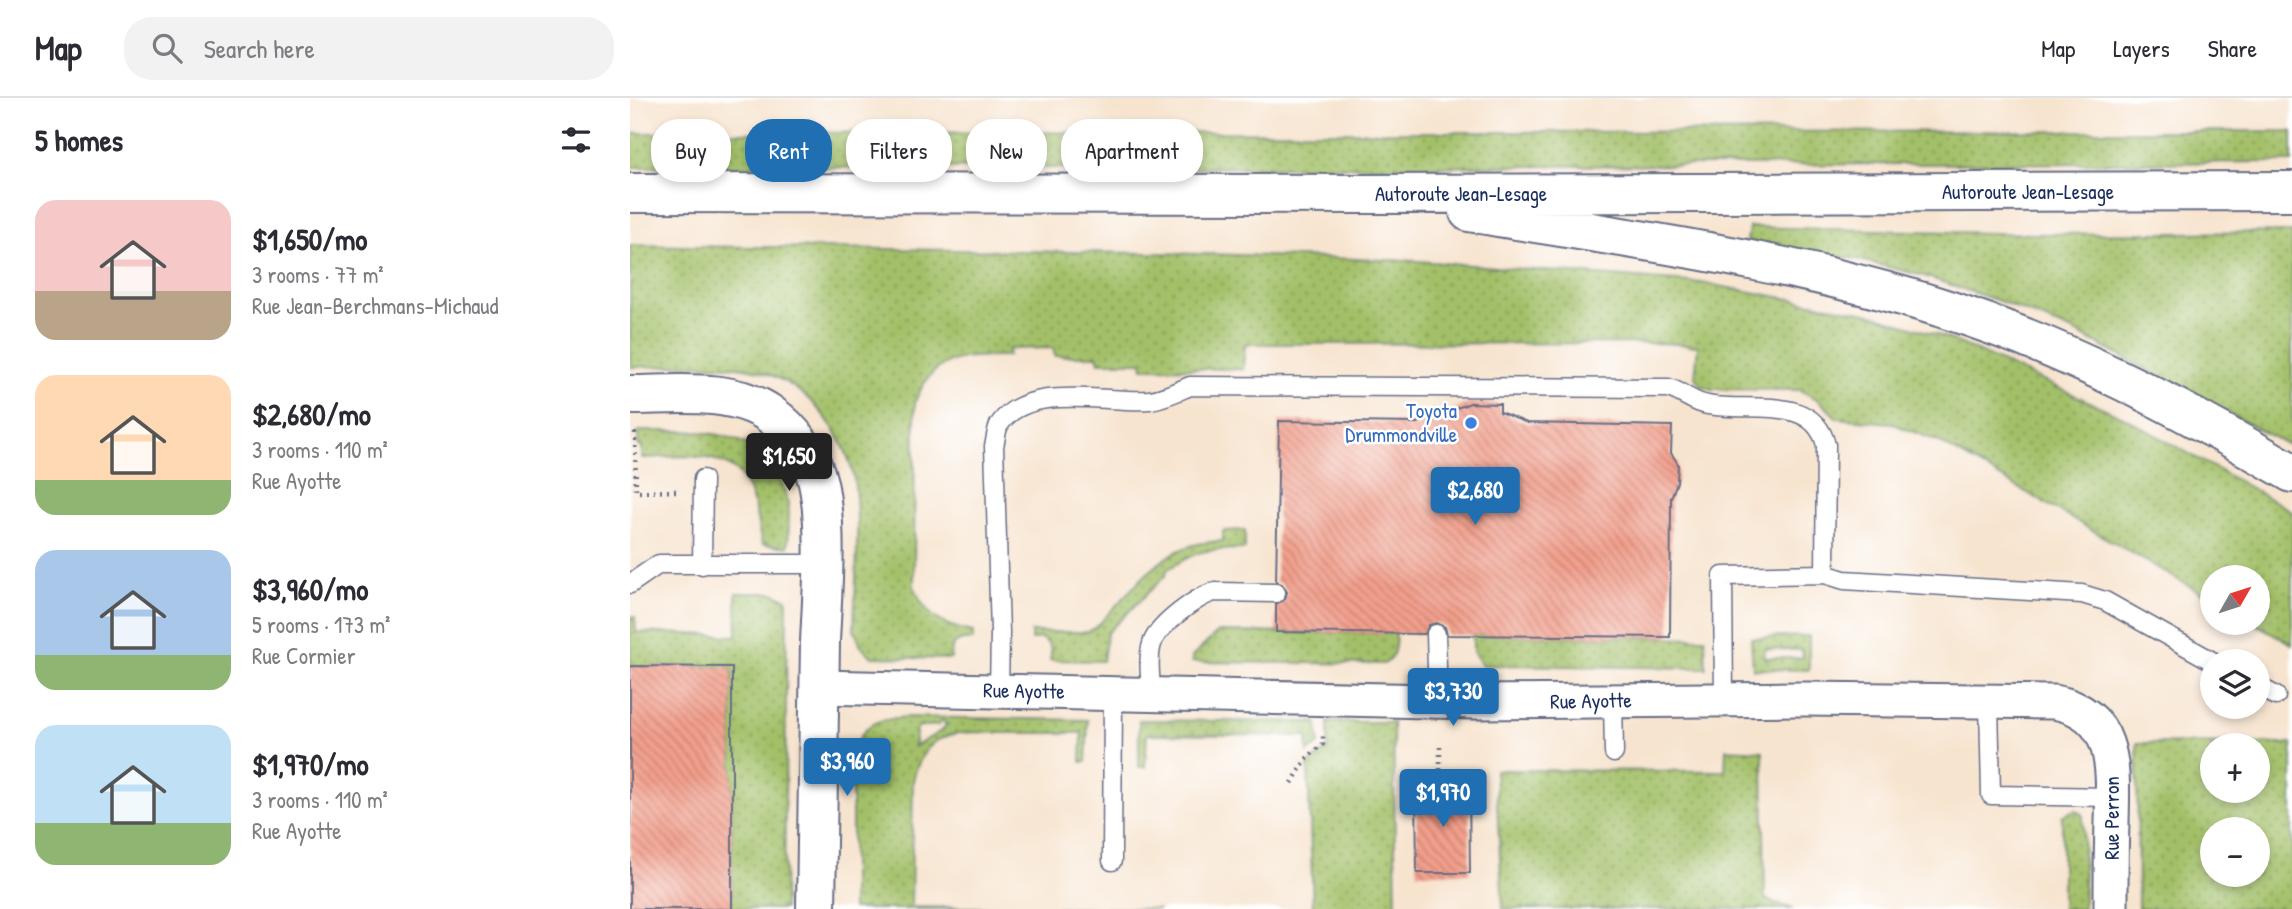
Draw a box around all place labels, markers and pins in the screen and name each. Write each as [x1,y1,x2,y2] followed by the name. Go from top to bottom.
[1345,396,1457,449] place label: Toyota Drummondville
[1463,415,1479,431] marker: Toyota Drummondville
[732,434,846,493] pin: $1,650
[1418,468,1532,527] pin: $2,680
[1396,668,1510,728] pin: $3,730
[790,738,904,798] pin: $3,960
[1386,770,1500,829] pin: $1,970

